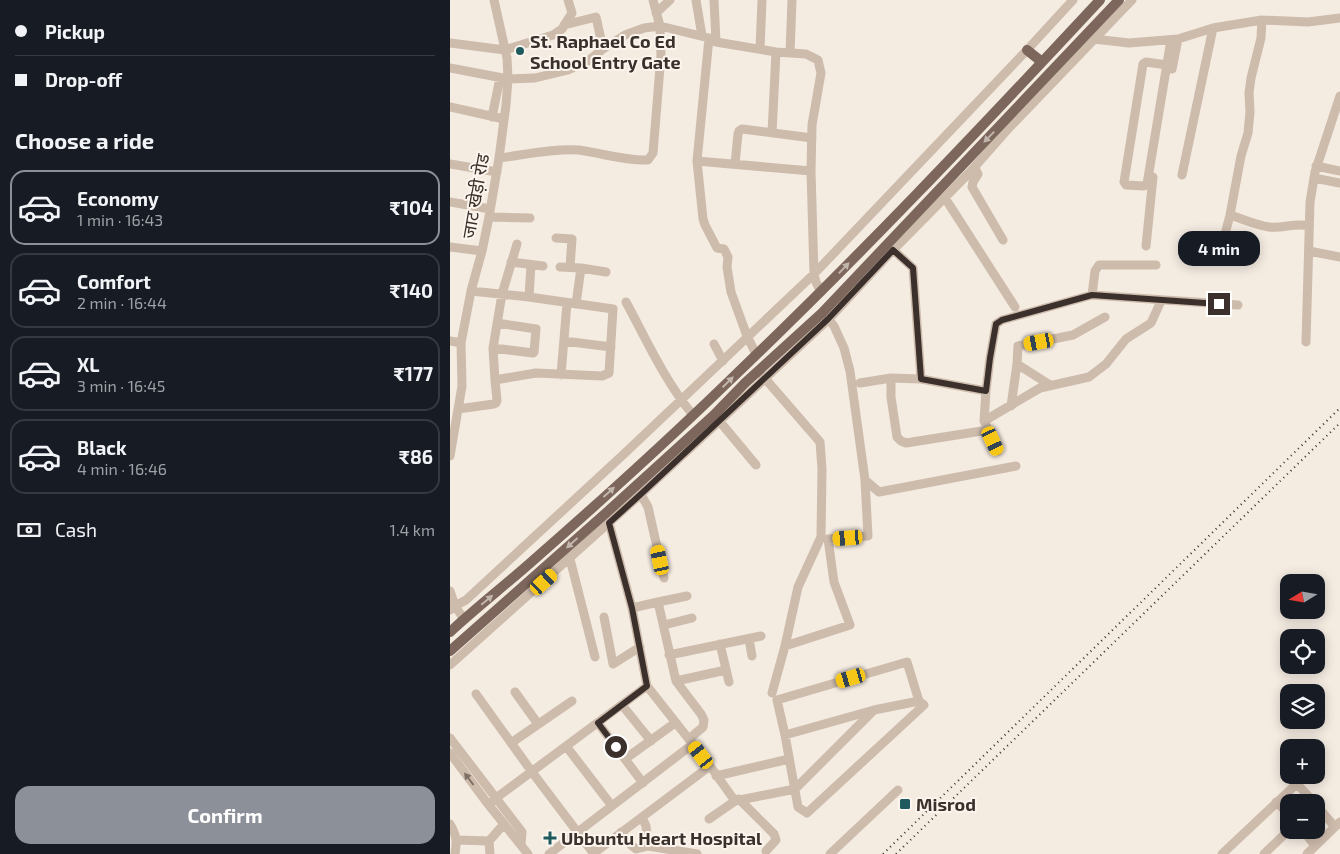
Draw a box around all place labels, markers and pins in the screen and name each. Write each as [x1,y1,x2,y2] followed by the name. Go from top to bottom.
[530,30,681,73] place label: St. Raphael Co Ed School Entry Gate
[514,45,526,57] marker: St. Raphael Co Ed School Entry Gate
[916,793,976,815] place label: Misrod
[898,797,912,811] marker: Misrod
[561,827,762,849] place label: Ubbuntu Heart Hospital
[543,831,557,845] marker: Ubbuntu Heart Hospital

